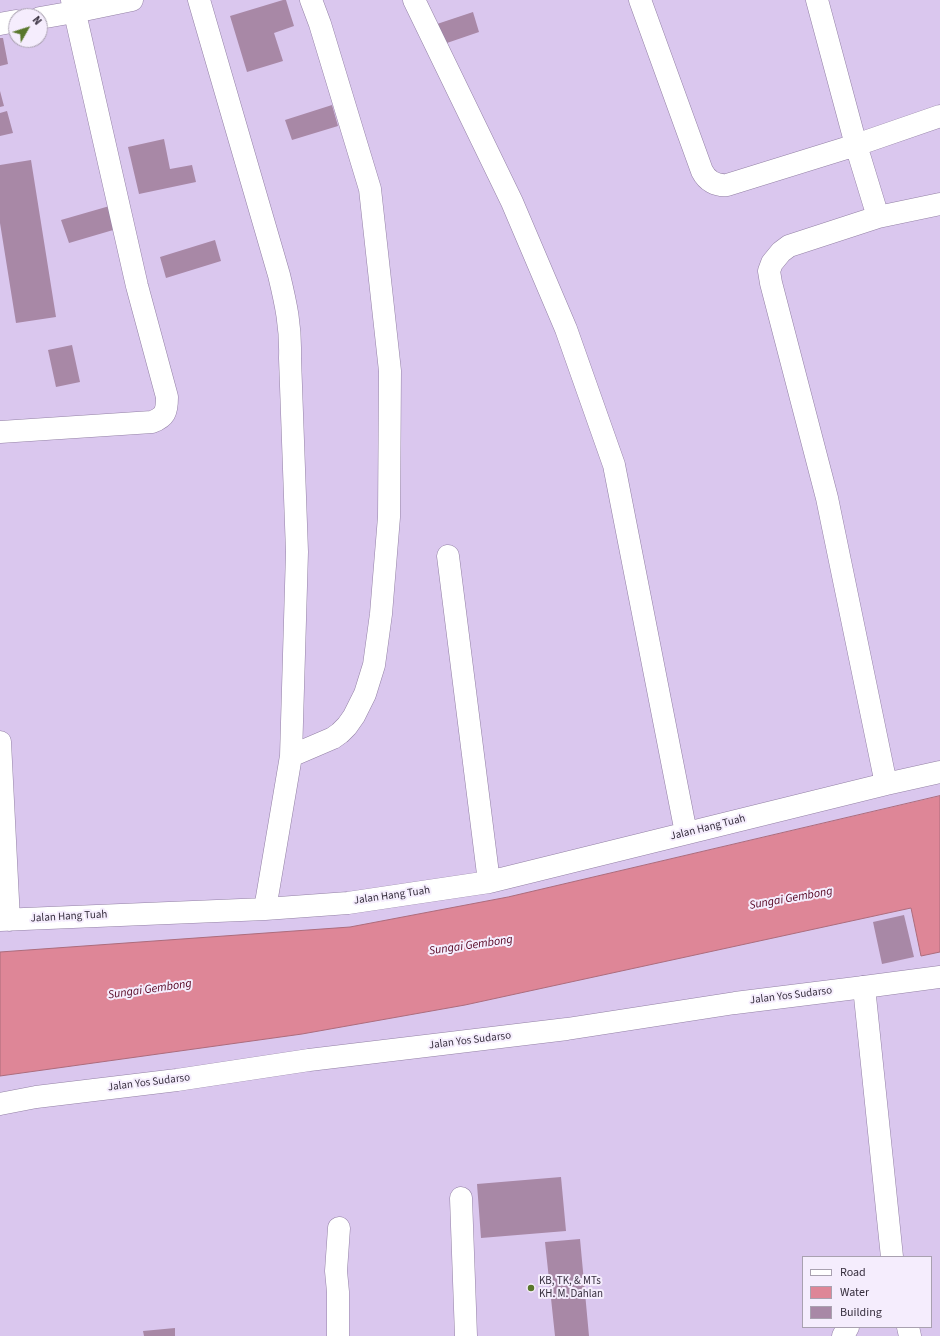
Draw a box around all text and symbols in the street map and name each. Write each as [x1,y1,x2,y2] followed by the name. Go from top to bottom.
[8,8,48,48] north arrow
[29,13,45,28] text: N
[669,812,747,844] street label: Jalan Hang Tuah
[353,884,431,908] street label: Jalan Hang Tuah
[748,885,834,913] water label: Sungai Gembong
[30,908,108,926] street label: Jalan Hang Tuah
[428,933,514,959] water label: Sungai Gembong
[107,977,193,1003] water label: Sungai Gembong
[749,984,833,1008] street label: Jalan Yos Sudarso
[428,1029,512,1053] street label: Jalan Yos Sudarso
[107,1071,191,1095] street label: Jalan Yos Sudarso
[802,1256,932,1328] legend
[840,1264,866,1281] text: Road
[539,1275,603,1301] place label: KB, TK, & MTs KH. M. Dahlan
[526,1283,536,1293] marker: KB, TK, & MTs KH. M. Dahlan
[840,1284,869,1301] text: Water
[840,1304,882,1321] text: Building

